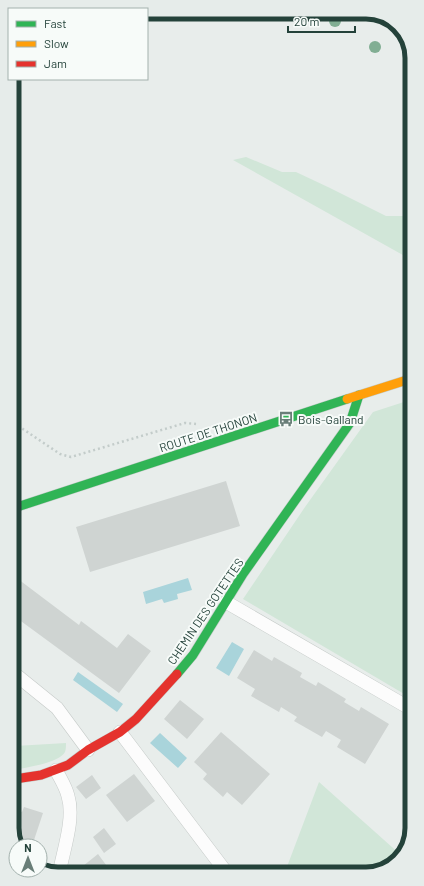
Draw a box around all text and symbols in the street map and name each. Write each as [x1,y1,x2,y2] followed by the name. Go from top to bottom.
[8,8,148,80] legend
[288,8,355,34] scale bar
[294,14,320,28] text: 20 m
[44,16,67,30] text: Fast
[44,36,69,50] text: Slow
[44,56,67,70] text: Jam
[157,410,259,454] street label: ROUTE DE THONON
[277,410,295,428] bus stop icon: Bois-Galland
[298,412,364,426] place label: Bois-Galland
[164,555,246,667] street label: CHEMIN DES GOTETTES
[8,838,48,878] north arrow
[24,841,32,854] text: N

